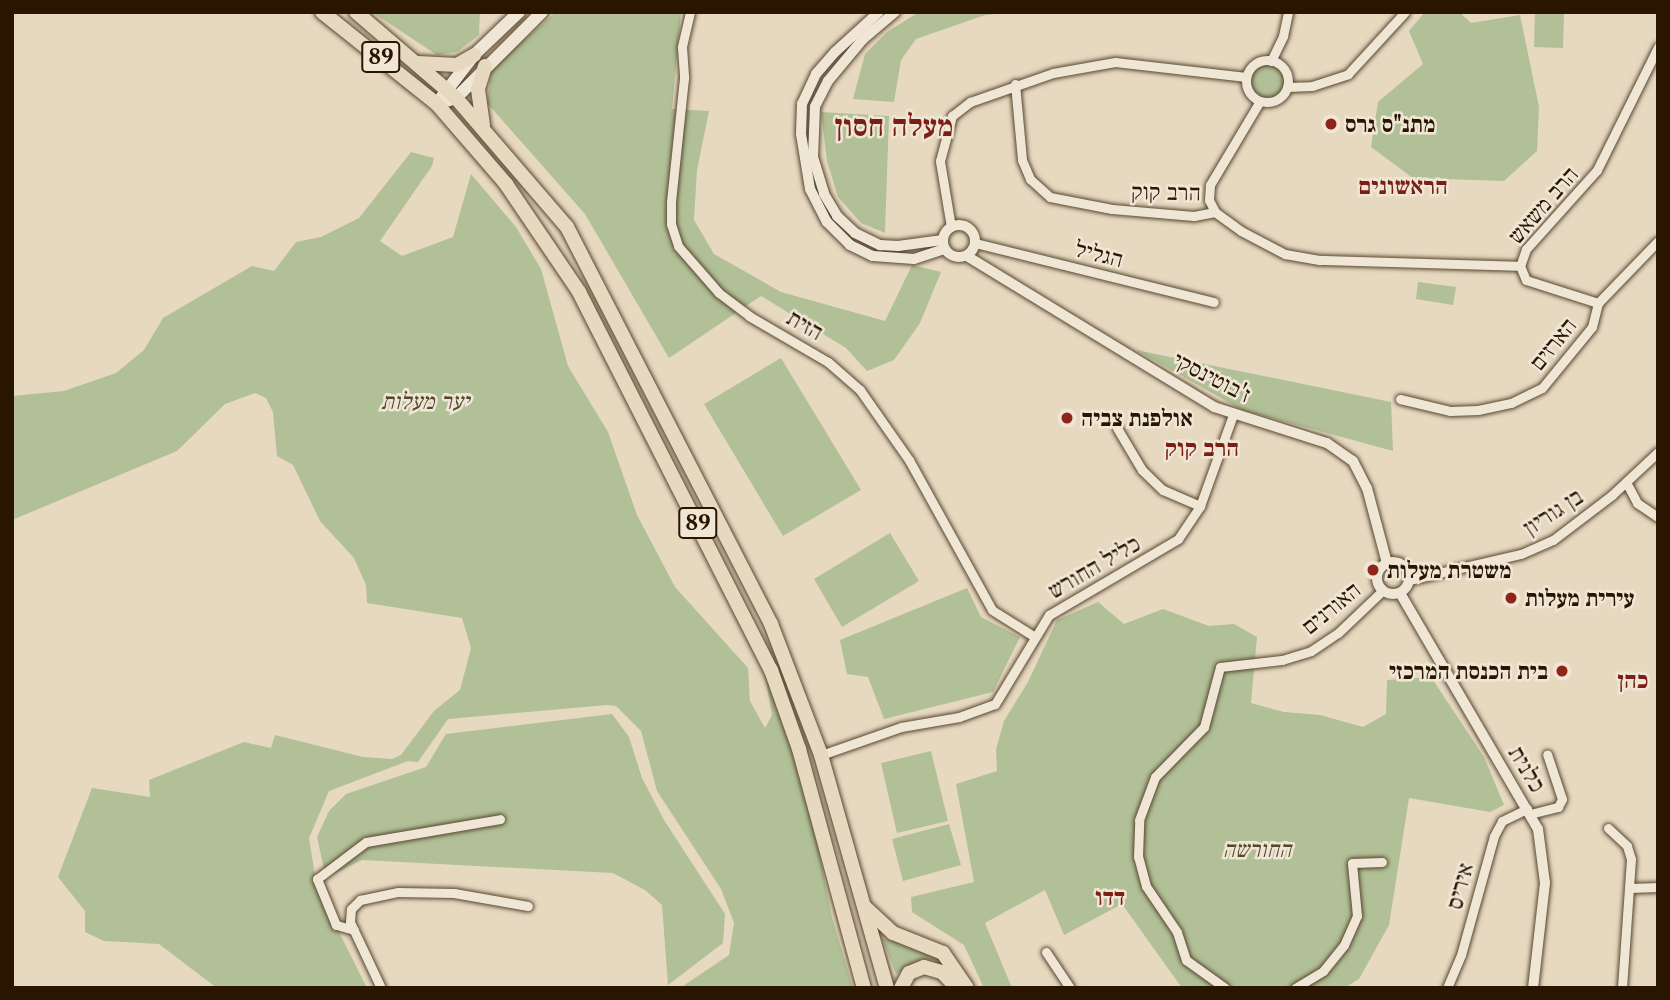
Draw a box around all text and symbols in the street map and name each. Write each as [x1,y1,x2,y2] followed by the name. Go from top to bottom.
[360,40,402,74] road number: 89
[835,108,953,144] district label: מעלה חסון
[1345,110,1436,138] place label: מתנ"ס גרס
[1323,116,1339,132] marker: מתנ"ס גרס
[1502,161,1584,249] street label: הרב משאש
[1358,172,1448,200] district label: הראשונים
[1131,178,1201,206] street label: הרב קוק
[1072,235,1126,273] street label: הגליל
[782,304,828,346] street label: הזית
[1524,312,1582,376] street label: הארזים
[1169,346,1255,408] street label: ז'בוטינסקי
[381,387,469,415] park label: יער מעלות
[1081,404,1193,432] place label: אולפנת צביה
[1059,410,1075,426] marker: אולפנת צביה
[1165,434,1239,462] district label: הרב קוק
[1518,483,1588,541] street label: בן גוריון
[677,505,719,540] road number: 89
[1043,530,1145,604] street label: כליל החורש
[1387,556,1511,584] place label: משטרת מעלות
[1365,562,1381,578] marker: משטרת מעלות
[1296,576,1366,640] street label: האורנים
[1525,584,1634,612] place label: עירית מעלות
[1503,590,1519,606] marker: עירית מעלות
[1389,657,1548,685] place label: בית הכנסת המרכזי
[1554,663,1570,679] marker: בית הכנסת המרכזי
[1617,666,1649,694] district label: כהן
[1503,741,1551,797] street label: כלנית
[1223,835,1291,863] park label: החורשה
[1441,860,1479,912] street label: איריס
[1095,883,1125,911] district label: דדו

